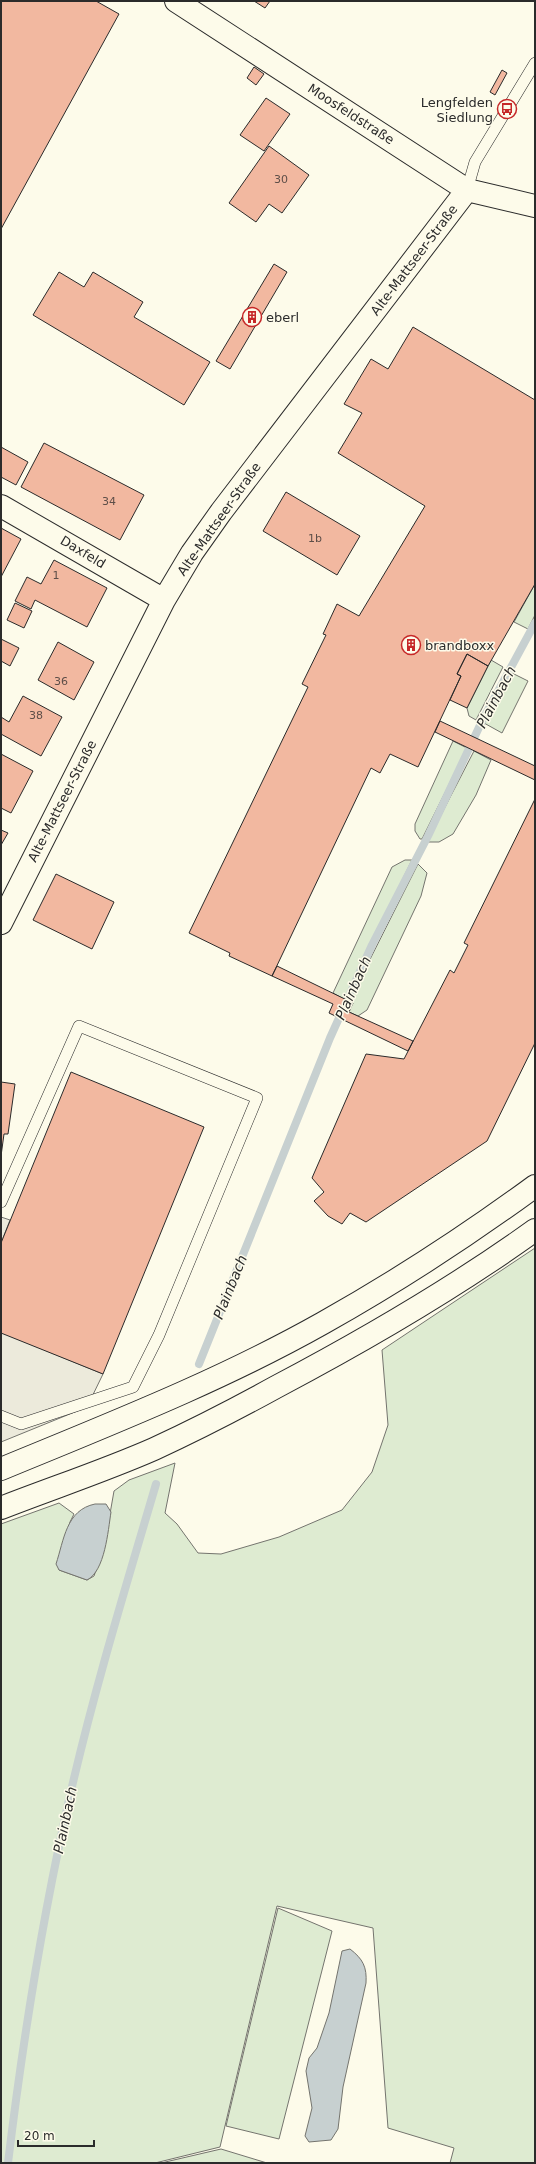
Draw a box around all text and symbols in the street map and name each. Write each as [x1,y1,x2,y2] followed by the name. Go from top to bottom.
[305,81,397,147] street label: Moosfeldstraße
[421,95,493,125] place label: Lengfelden Siedlung
[496,98,518,120] bus stop icon: Lengfelden Siedlung
[274,173,288,186] house number: 30
[368,202,460,318] street label: Alte-Mattseer-Straße
[241,306,263,328] building icon: eberl
[266,310,299,325] place label: eberl
[174,460,264,578] street label: Alte-Mattseer-Straße
[102,495,116,508] house number: 34
[308,532,322,545] house number: 1b
[58,533,108,571] street label: Daxfeld
[53,569,60,582] house number: 1
[400,634,422,656] building icon: brandboxx
[425,638,495,653] place label: brandboxx
[473,663,519,731] water label: Plainbach
[54,675,68,688] house number: 36
[29,709,43,722] house number: 38
[25,738,99,864] street label: Alte-Mattseer-Straße
[332,954,374,1022] water label: Plainbach
[210,1253,250,1321] water label: Plainbach
[50,1785,80,1855] water label: Plainbach
[18,2122,94,2148] scale bar
[24,2129,55,2143] text: 20 m

